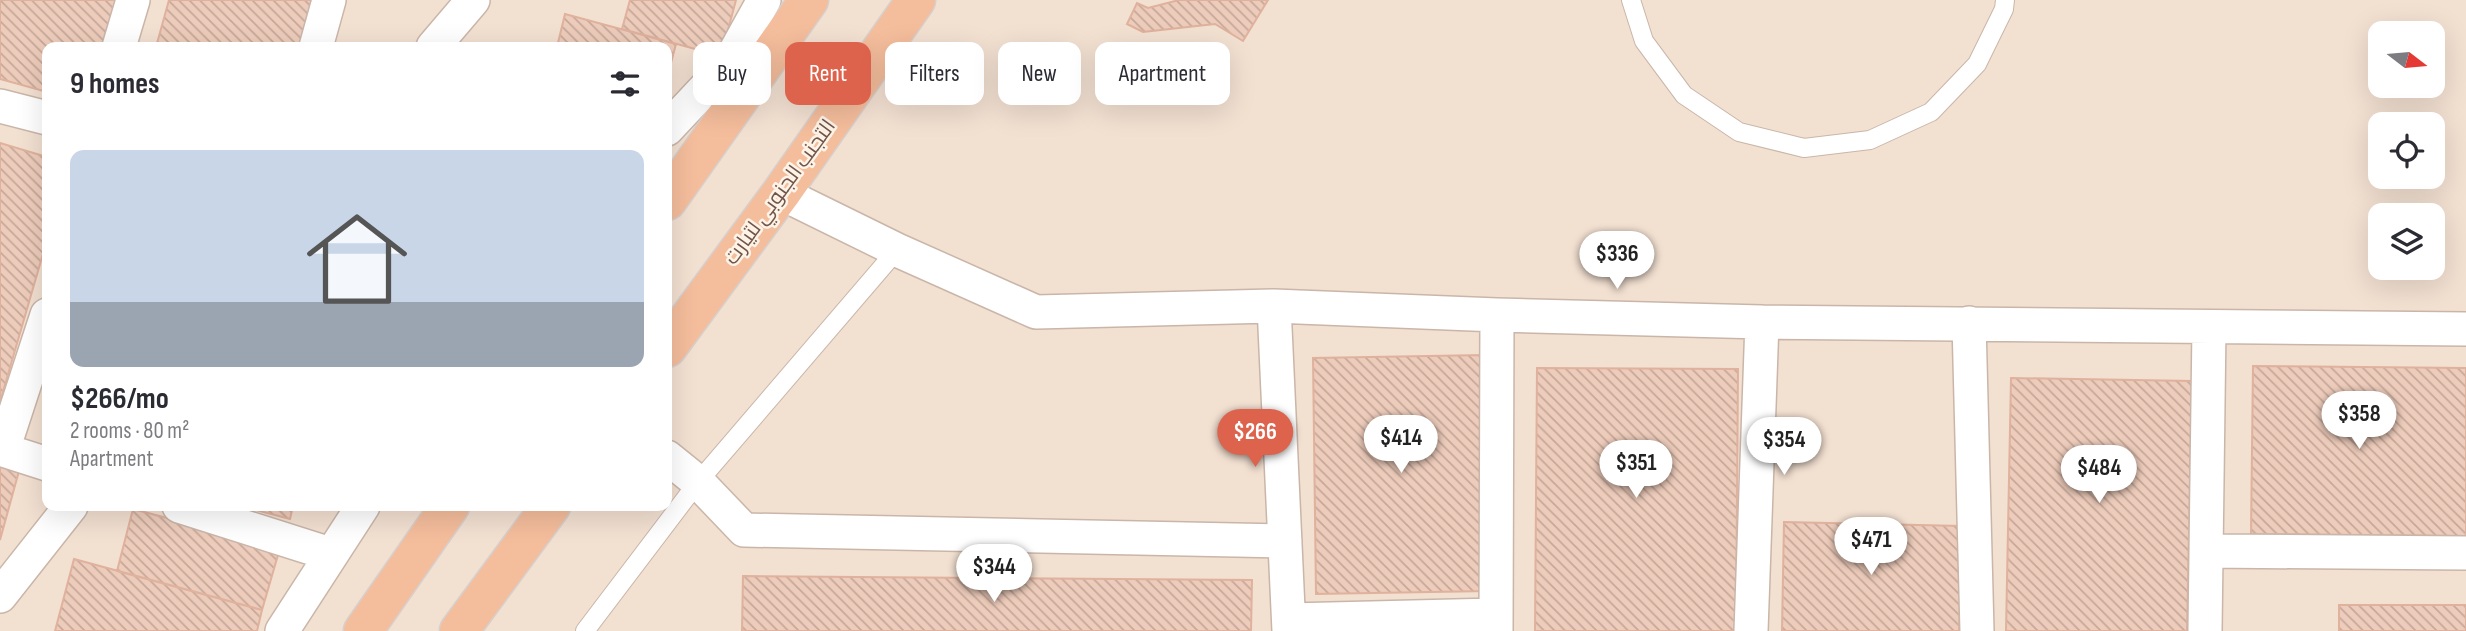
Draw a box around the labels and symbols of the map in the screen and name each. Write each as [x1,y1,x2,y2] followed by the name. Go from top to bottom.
[2368,21,2445,98] north arrow
[719,115,843,271] street label: التجنب الجنوبي لتيارت
[1576,232,1658,291] pin: $336
[2318,392,2400,451] pin: $358
[1214,410,1296,469] pin: $266
[1360,416,1442,475] pin: $414
[1743,418,1825,477] pin: $354
[1595,440,1677,500] pin: $351
[2058,446,2140,505] pin: $484
[1830,518,1912,577] pin: $471
[953,544,1035,604] pin: $344

